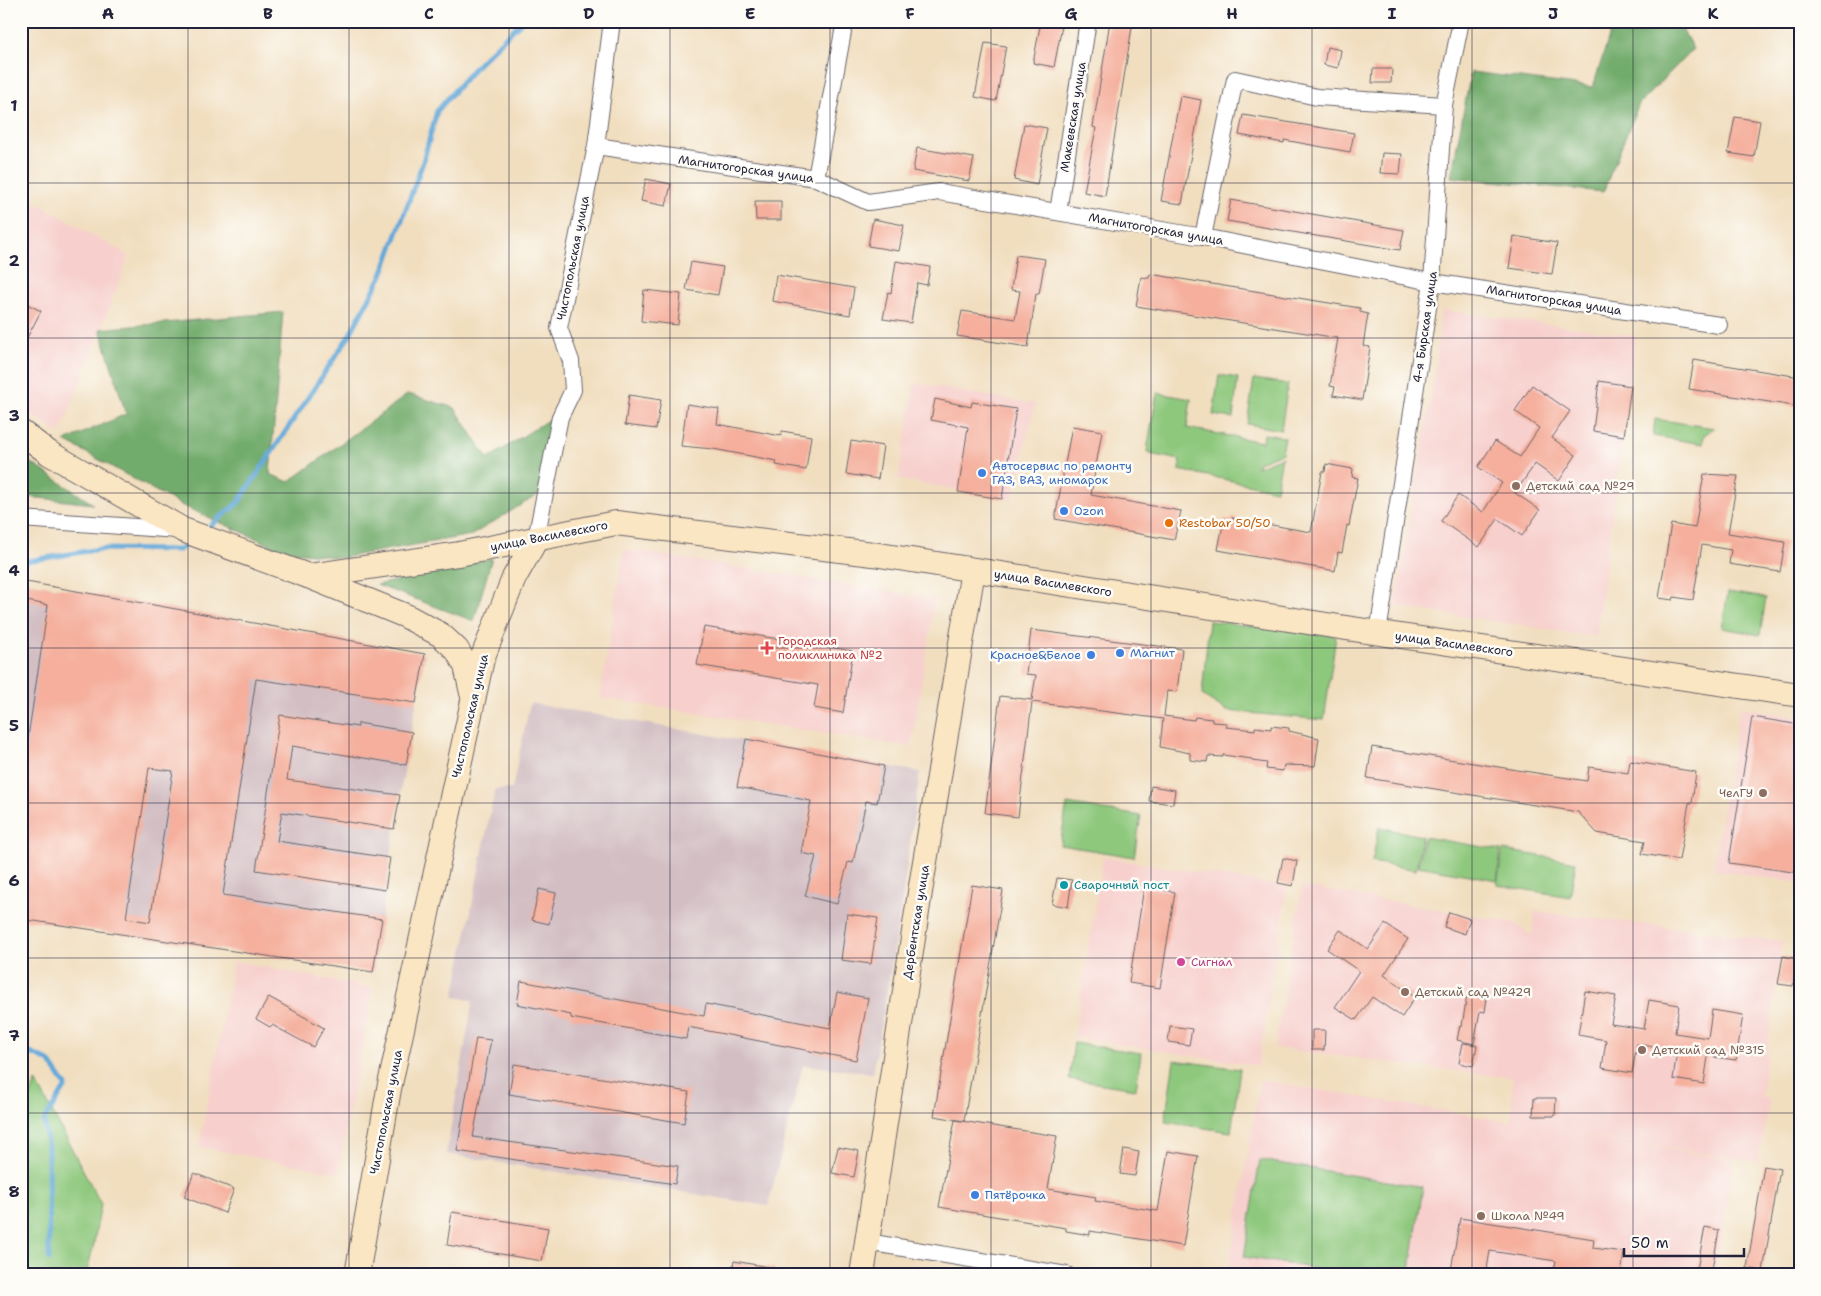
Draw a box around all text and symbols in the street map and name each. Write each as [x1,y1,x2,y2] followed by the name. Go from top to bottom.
[102,3,114,24] text: A
[263,3,273,24] text: B
[424,3,434,24] text: C
[583,3,595,24] text: D
[745,3,755,24] text: E
[905,3,915,24] text: F
[1065,3,1078,24] text: G
[1226,3,1238,24] text: H
[1388,3,1397,24] text: I
[1548,3,1558,24] text: J
[1708,3,1719,24] text: K
[1056,60,1090,173] street label: Макеевская улица
[10,95,18,116] text: 1
[677,152,815,187] street label: Магнитогорская улица
[553,194,593,322] street label: Чистопольская улица
[1087,209,1225,249] street label: Магнитогорская улица
[8,250,20,271] text: 2
[1409,270,1441,384] street label: 4-я Бирская улица
[1485,281,1623,319] street label: Магнитогорская улица
[8,405,20,426] text: 3
[992,458,1132,488] place label: Автосервис по ремонту ГАЗ, ВАЗ, иномарок
[976,467,988,479] marker: Автосервис по ремонту ГАЗ, ВАЗ, иномарок
[1526,478,1635,494] place label: Детский сад №29
[1510,480,1522,492] marker: Детский сад №29
[1074,503,1104,519] place label: Ozon
[1058,505,1070,517] marker: Ozon
[1179,515,1271,531] place label: Restobar 50/50
[489,517,609,555] street label: улица Василевского
[1163,517,1175,529] marker: Restobar 50/50
[8,560,20,581] text: 4
[993,566,1113,600] street label: улица Василевского
[1394,628,1514,660] street label: улица Василевского
[778,633,883,663] place label: Городская поликлиника №2
[760,641,774,655] marker: Городская поликлиника №2
[1130,645,1176,661] place label: Магнит
[990,647,1081,663] place label: Красное&Белое
[1114,647,1126,659] marker: Магнит
[1085,649,1097,661] marker: Красное&Белое
[448,652,492,780] street label: Чистопольская улица
[9,715,19,736] text: 5
[1719,785,1753,801] place label: ЧелГУ
[1757,787,1769,799] marker: ЧелГУ
[899,863,933,980] street label: Дербентская улица
[8,870,20,891] text: 6
[1074,877,1170,893] place label: Сварочный пост
[1058,879,1070,891] marker: Сварочный пост
[1191,954,1233,970] place label: Сигнал
[1175,956,1187,968] marker: Сигнал
[1415,984,1531,1000] place label: Детский сад №429
[1399,986,1411,998] marker: Детский сад №429
[8,1025,20,1046] text: 7
[1652,1042,1764,1058] place label: Детский сад №315
[1636,1044,1648,1056] marker: Детский сад №315
[366,1048,406,1176] street label: Чистопольская улица
[8,1181,20,1202] text: 8
[985,1187,1046,1203] place label: Пятёрочка
[969,1189,981,1201] marker: Пятёрочка
[1491,1208,1565,1224] place label: Школа №49
[1475,1210,1487,1222] marker: Школа №49
[1624,1226,1744,1258] scale bar
[1631,1233,1669,1253] text: 50 m

